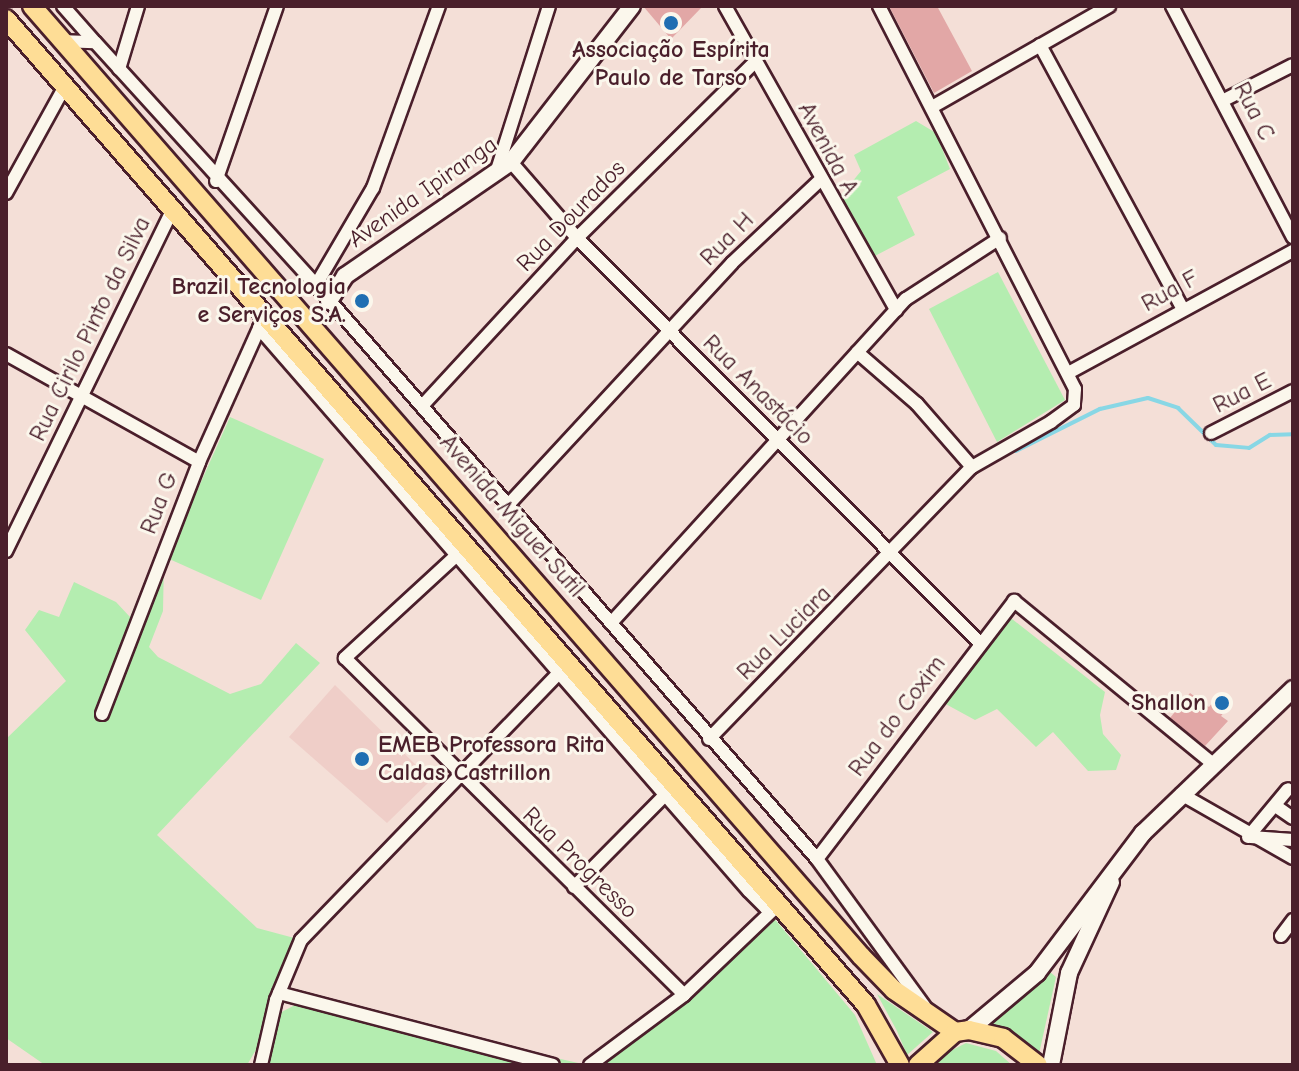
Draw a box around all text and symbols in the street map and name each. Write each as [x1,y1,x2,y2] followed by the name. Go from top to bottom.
[662,14,680,32] marker: Associação Espírita Paulo de Tarso
[572,36,770,92] place label: Associação Espírita Paulo de Tarso
[1227,77,1281,145] street label: Rua C
[792,98,864,200] street label: Avenida A
[343,130,503,254] street label: Avenida Ipiranga
[511,154,631,278] street label: Rua Dourados
[694,206,760,272] street label: Rua H
[23,212,157,446] street label: Rua Cirilo Pinto da Silva
[1136,264,1204,318] street label: Rua F
[171,273,346,329] place label: Brazil Tecnologia e Serviços S.A.
[353,292,371,310] marker: Brazil Tecnologia e Serviços S.A.
[697,329,819,451] street label: Rua Anastácio
[1208,366,1276,420] street label: Rua E
[433,429,591,603] street label: Avenida Miguel Sutil
[134,468,184,538] street label: Rua G
[731,580,837,686] street label: Rua Luciara
[842,650,952,782] street label: Rua do Coxim
[1131,689,1206,717] place label: Shallon
[1213,694,1231,712] marker: Shallon
[378,731,605,787] place label: EMEB Professora Rita Caldas Castrillon
[353,750,371,768] marker: EMEB Professora Rita Caldas Castrillon
[517,801,643,925] street label: Rua Progresso

